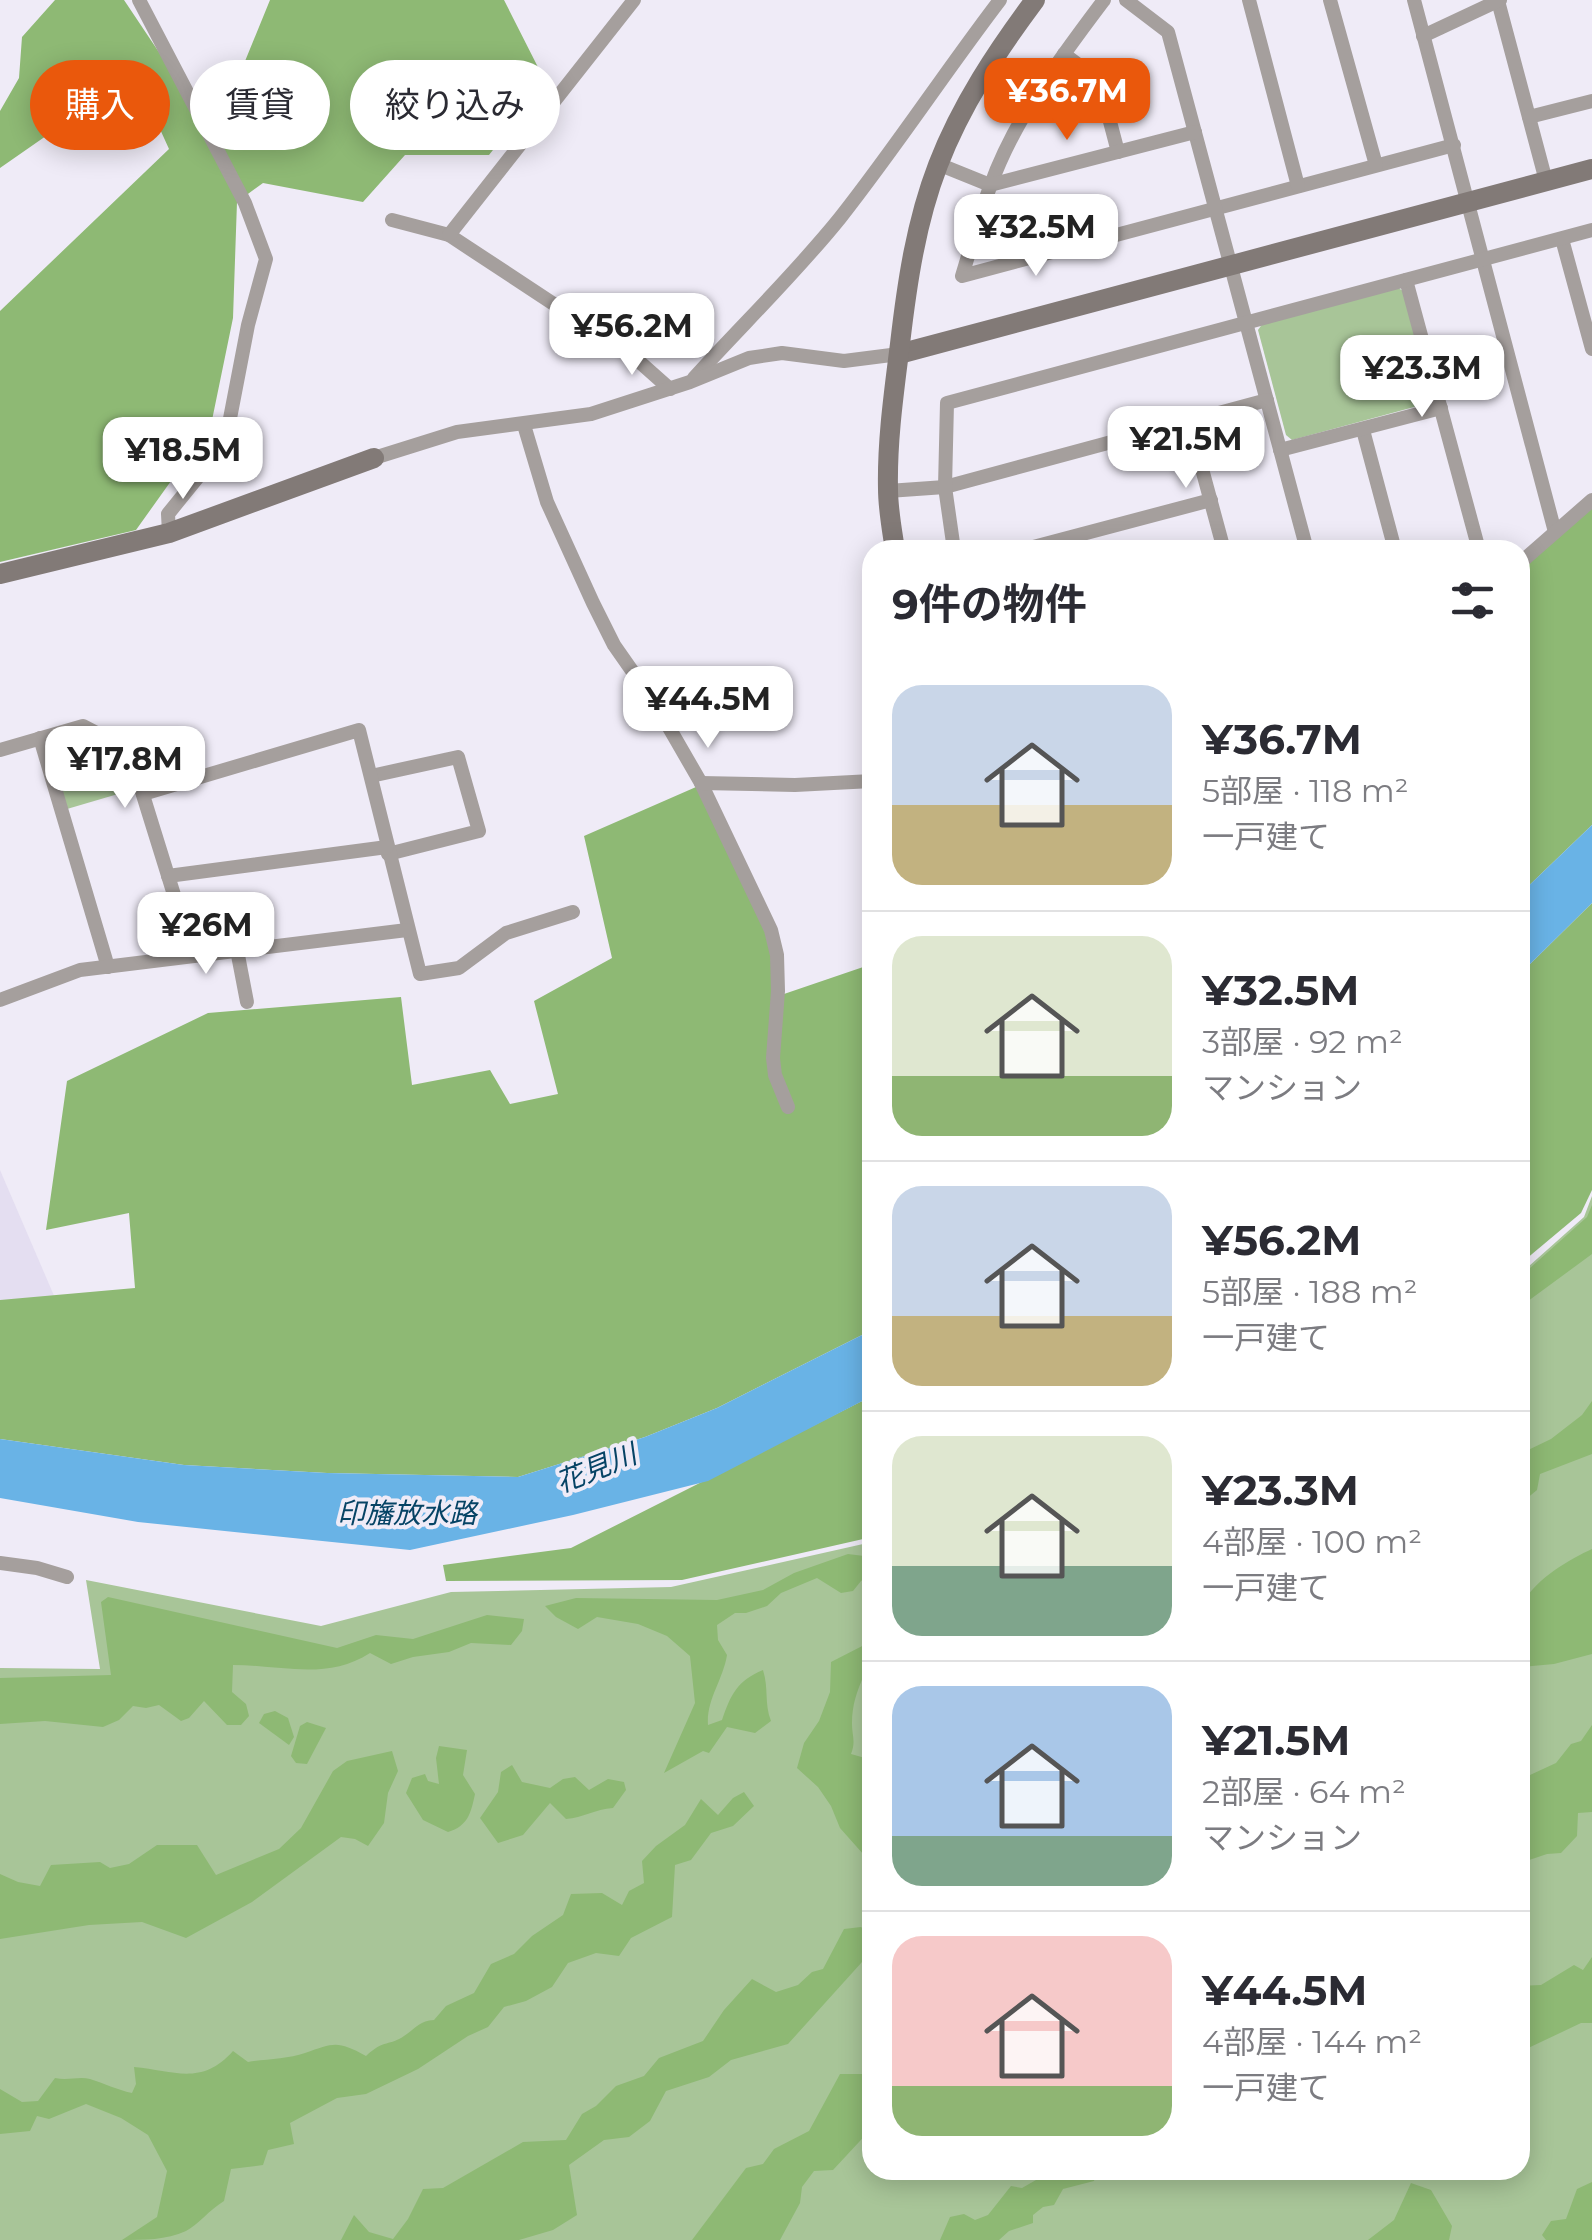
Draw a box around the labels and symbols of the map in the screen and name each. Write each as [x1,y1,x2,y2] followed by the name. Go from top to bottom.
[986,58,1148,143] pin: ¥36.7M
[955,194,1117,279] pin: ¥32.5M
[551,293,713,378] pin: ¥56.2M
[1341,335,1503,420] pin: ¥23.3M
[1105,406,1267,491] pin: ¥21.5M
[102,417,264,502] pin: ¥18.5M
[627,666,789,751] pin: ¥44.5M
[44,726,206,811] pin: ¥17.8M
[147,892,265,977] pin: ¥26M
[551,1435,644,1499] water label: 花見川
[337,1496,479,1530] water label: 印旛放水路

